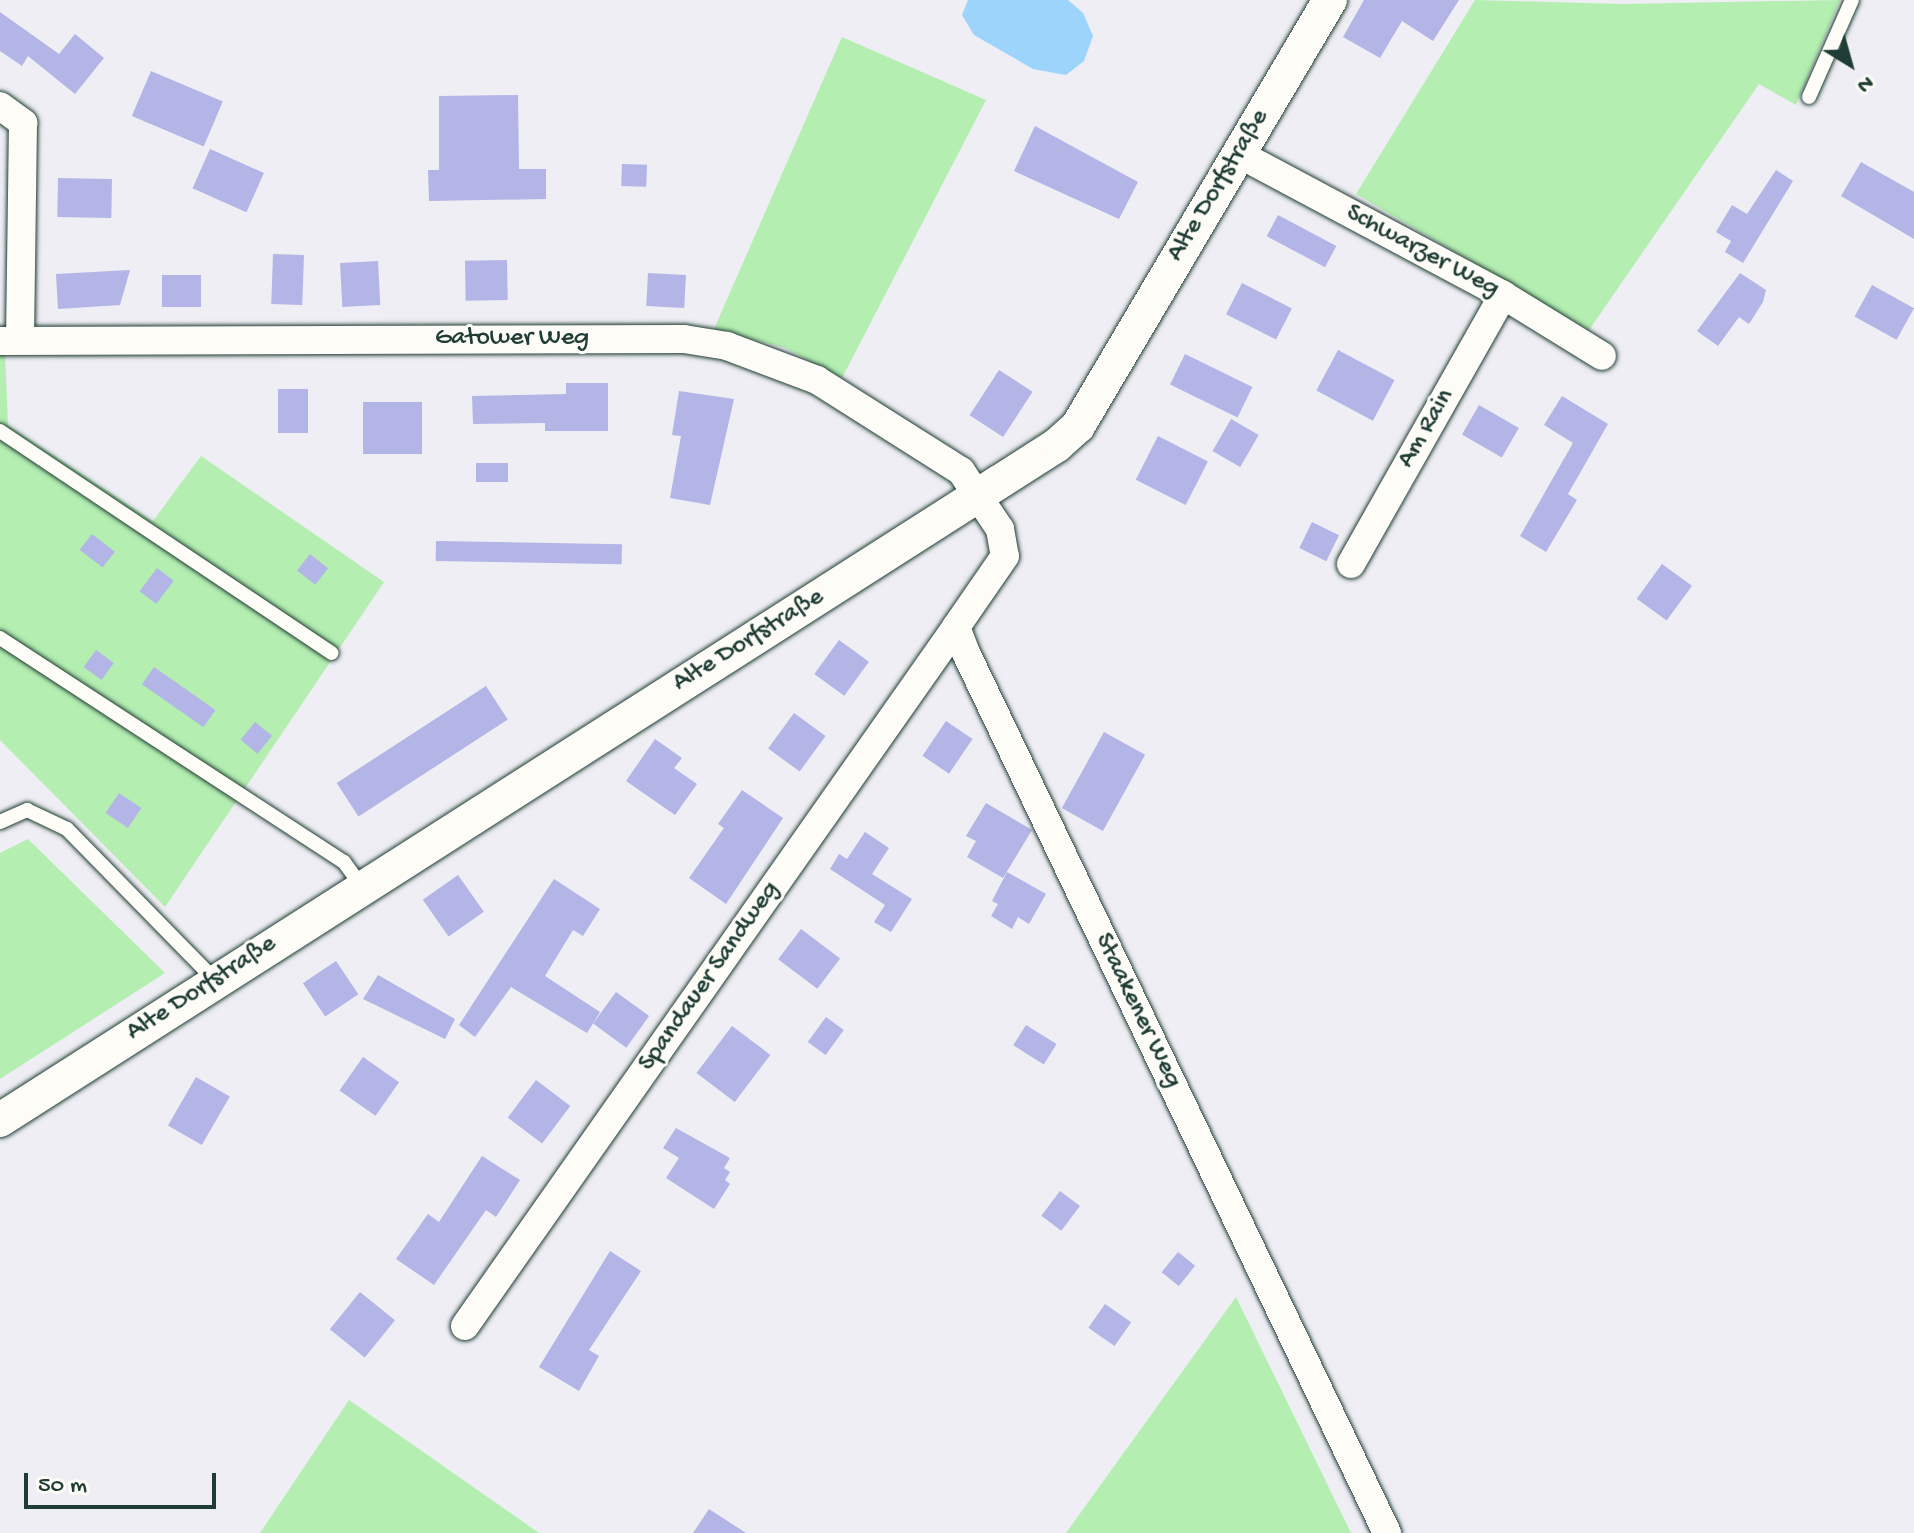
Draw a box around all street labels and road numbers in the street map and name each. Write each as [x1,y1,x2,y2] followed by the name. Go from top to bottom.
[1161,104,1277,268] street label: Alte Dorfstraße
[1340,199,1504,305] street label: Schwarzer Weg
[435,323,589,355] street label: Gatower Weg
[1392,384,1462,474] street label: Am Rain
[668,582,830,700] street label: Alte Dorfstraße
[633,876,787,1078] street label: Spandauer Sandweg
[121,929,283,1049] street label: Alte Dorfstraße
[1086,929,1188,1093] street label: Staakener Weg

